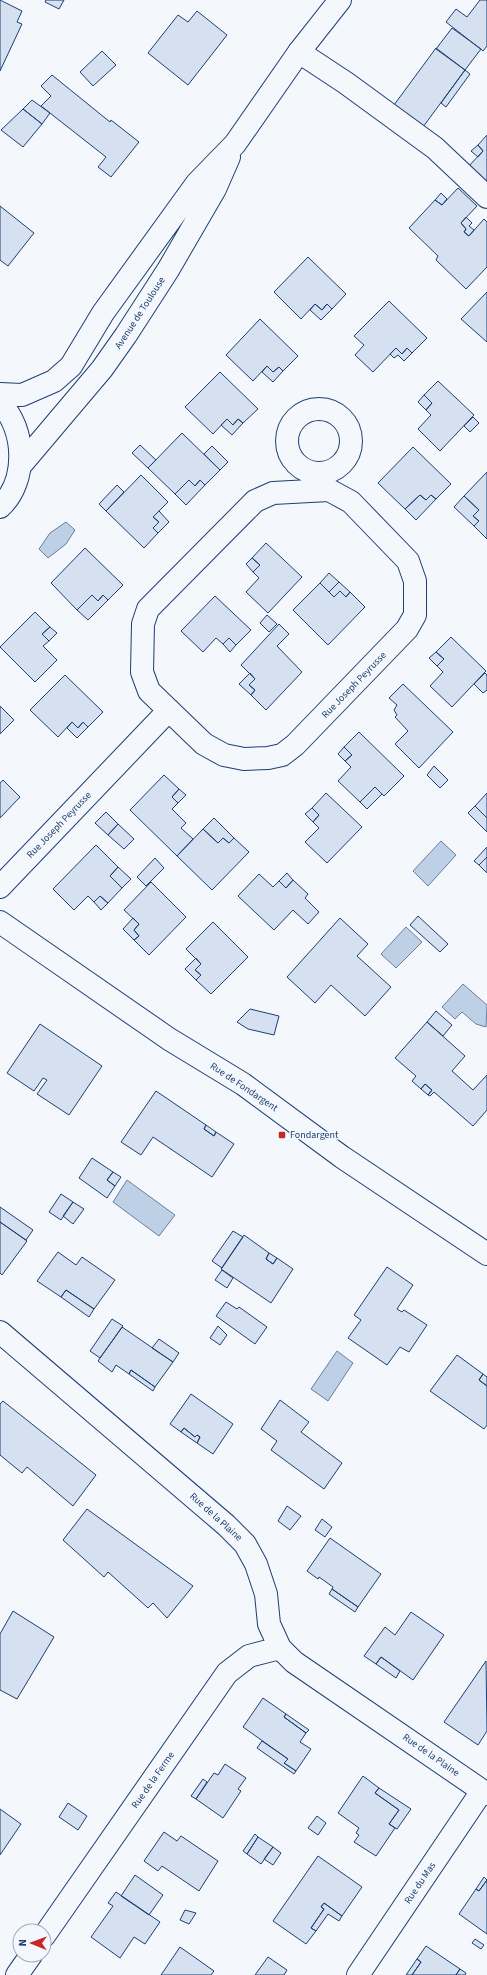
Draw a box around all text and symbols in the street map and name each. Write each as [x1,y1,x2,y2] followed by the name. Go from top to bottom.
[111,274,169,352] street label: Avenue de Toulouse
[318,649,390,721] street label: Rue Joseph Peyrusse
[23,789,95,861] street label: Rue Joseph Peyrusse
[207,1059,281,1115] street label: Rue de Fondargent
[290,1128,339,1142] place label: Fondargent
[277,1130,287,1140] marker: Fondargent
[187,1490,245,1544] street label: Rue de la Plaine
[400,1730,462,1780] street label: Rue de la Plaine
[128,1749,178,1811] street label: Rue de la Ferme
[401,1859,439,1907] street label: Rue du Mas
[12,1923,52,1963] north arrow
[15,1939,30,1947] text: N

